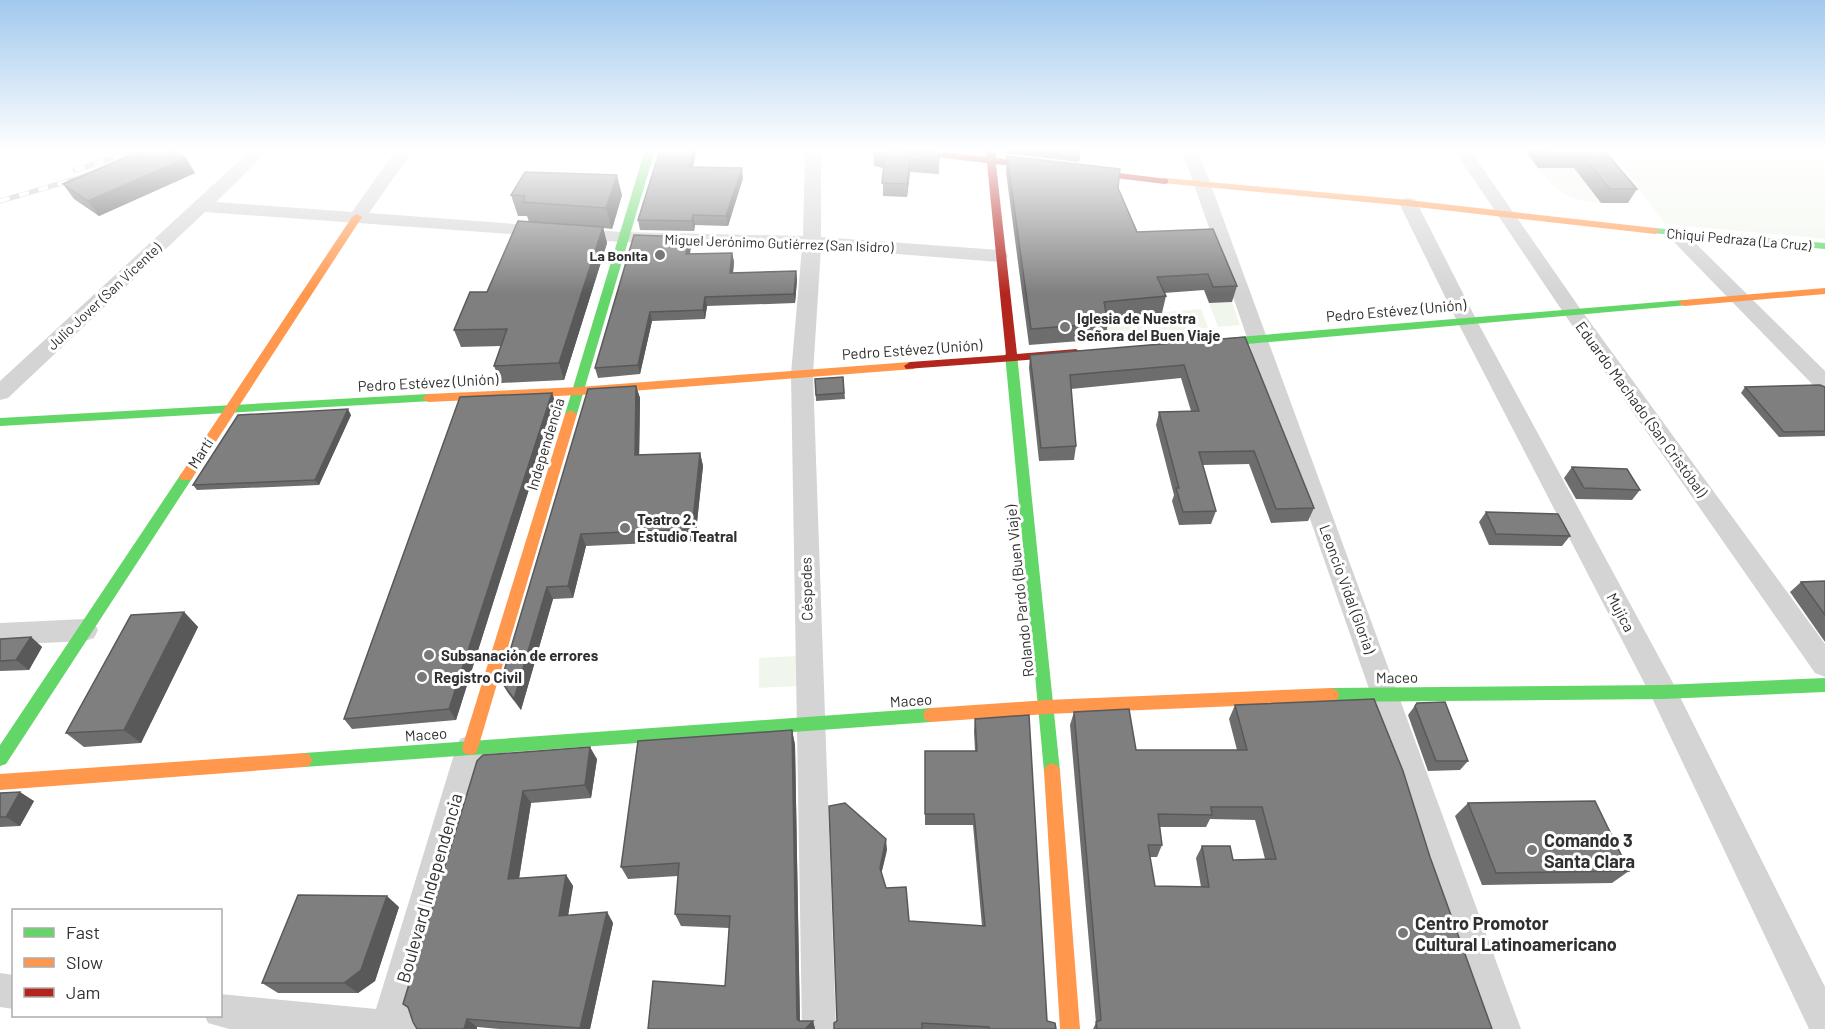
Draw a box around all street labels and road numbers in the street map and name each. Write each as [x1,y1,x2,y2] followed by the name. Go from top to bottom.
[1666,224,1812,254] street label: Chiqui Pedraza (La Cruz)
[664,231,894,256] street label: Miguel Jerónimo Gutiérrez (San Isidro)
[44,239,165,353] street label: Julio Jover (San Vicente)
[1325,295,1467,325] street label: Pedro Estévez (Unión)
[1572,318,1712,500] street label: Eduardo Machado (San Cristóbal)
[841,335,983,363] street label: Pedro Estévez (Unión)
[357,369,499,395] street label: Pedro Estévez (Unión)
[522,396,568,492] street label: Independencia
[184,434,216,472] street label: Martí
[1001,504,1037,678] street label: Rolando Pardo (Buen Viaje)
[1316,522,1380,656] street label: Leoncio Vidal (Gloria)
[796,557,816,621] street label: Céspedes
[1603,589,1639,635] street label: Mujica
[1376,668,1418,686] street label: Maceo
[889,690,933,710] street label: Maceo
[404,724,448,744] street label: Maceo
[391,791,467,985] street label: Boulevard Independencia

